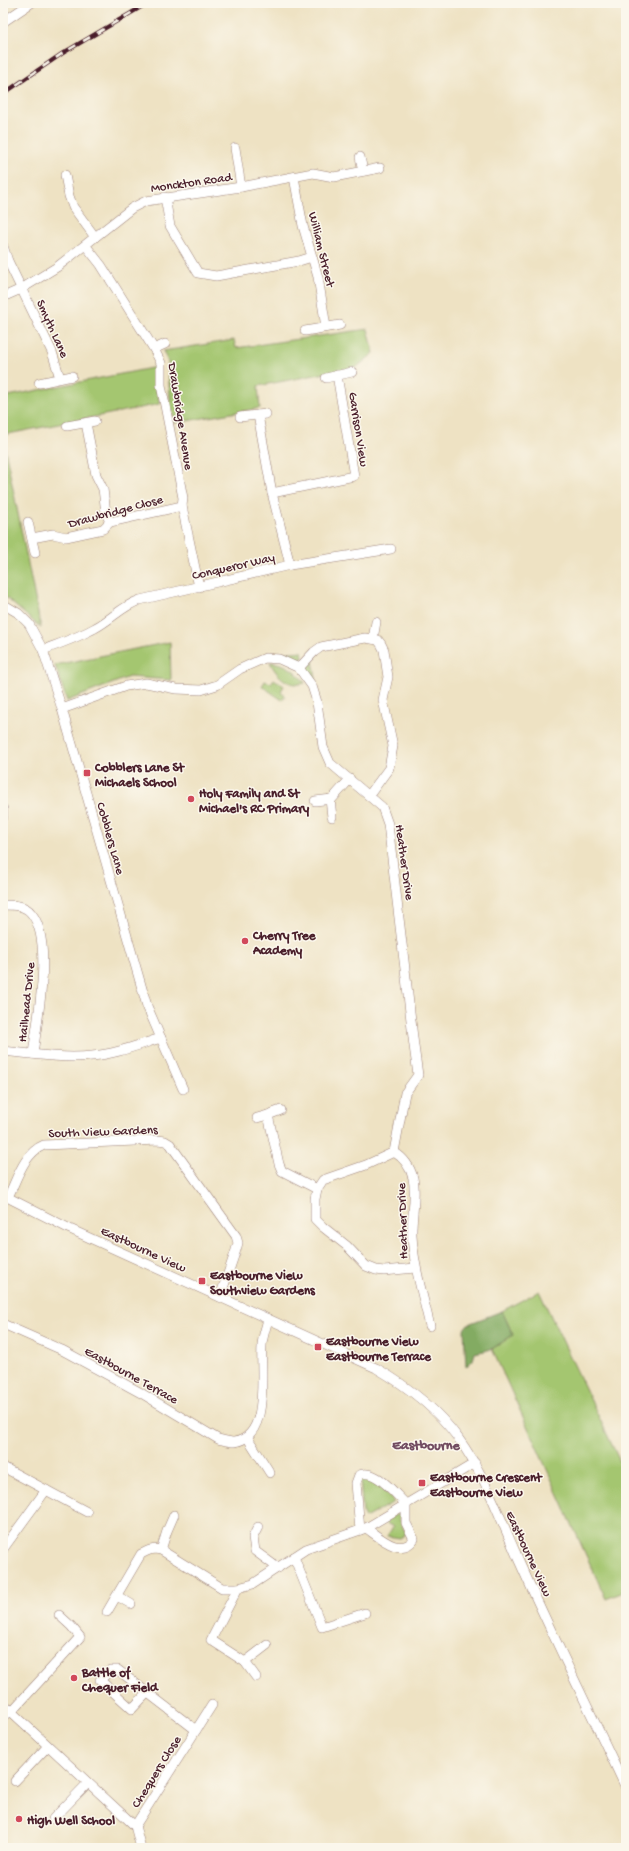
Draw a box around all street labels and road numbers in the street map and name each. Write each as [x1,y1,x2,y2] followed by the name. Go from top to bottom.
[150,170,234,197] street label: Monckton Road
[304,211,338,290] street label: William Street
[32,298,71,361] street label: Smyth Lane
[163,361,195,471] street label: Drawbridge Avenue
[344,391,371,468] street label: Garrison View
[66,492,165,533] street label: Drawbridge Close
[191,551,277,584] street label: Conqueror Way
[92,801,127,877] street label: Cobblers Lane
[391,823,416,901] street label: Heather Drive
[16,961,39,1043] street label: Hailhead Drive
[48,1123,159,1142] street label: South View Gardens
[395,1182,412,1259] street label: Heather Drive
[98,1224,188,1277] street label: Eastbourne View
[81,1344,181,1408] street label: Eastbourne Terrace
[501,1509,554,1599] street label: Eastbourne View
[129,1733,185,1811] street label: Chequers Close

